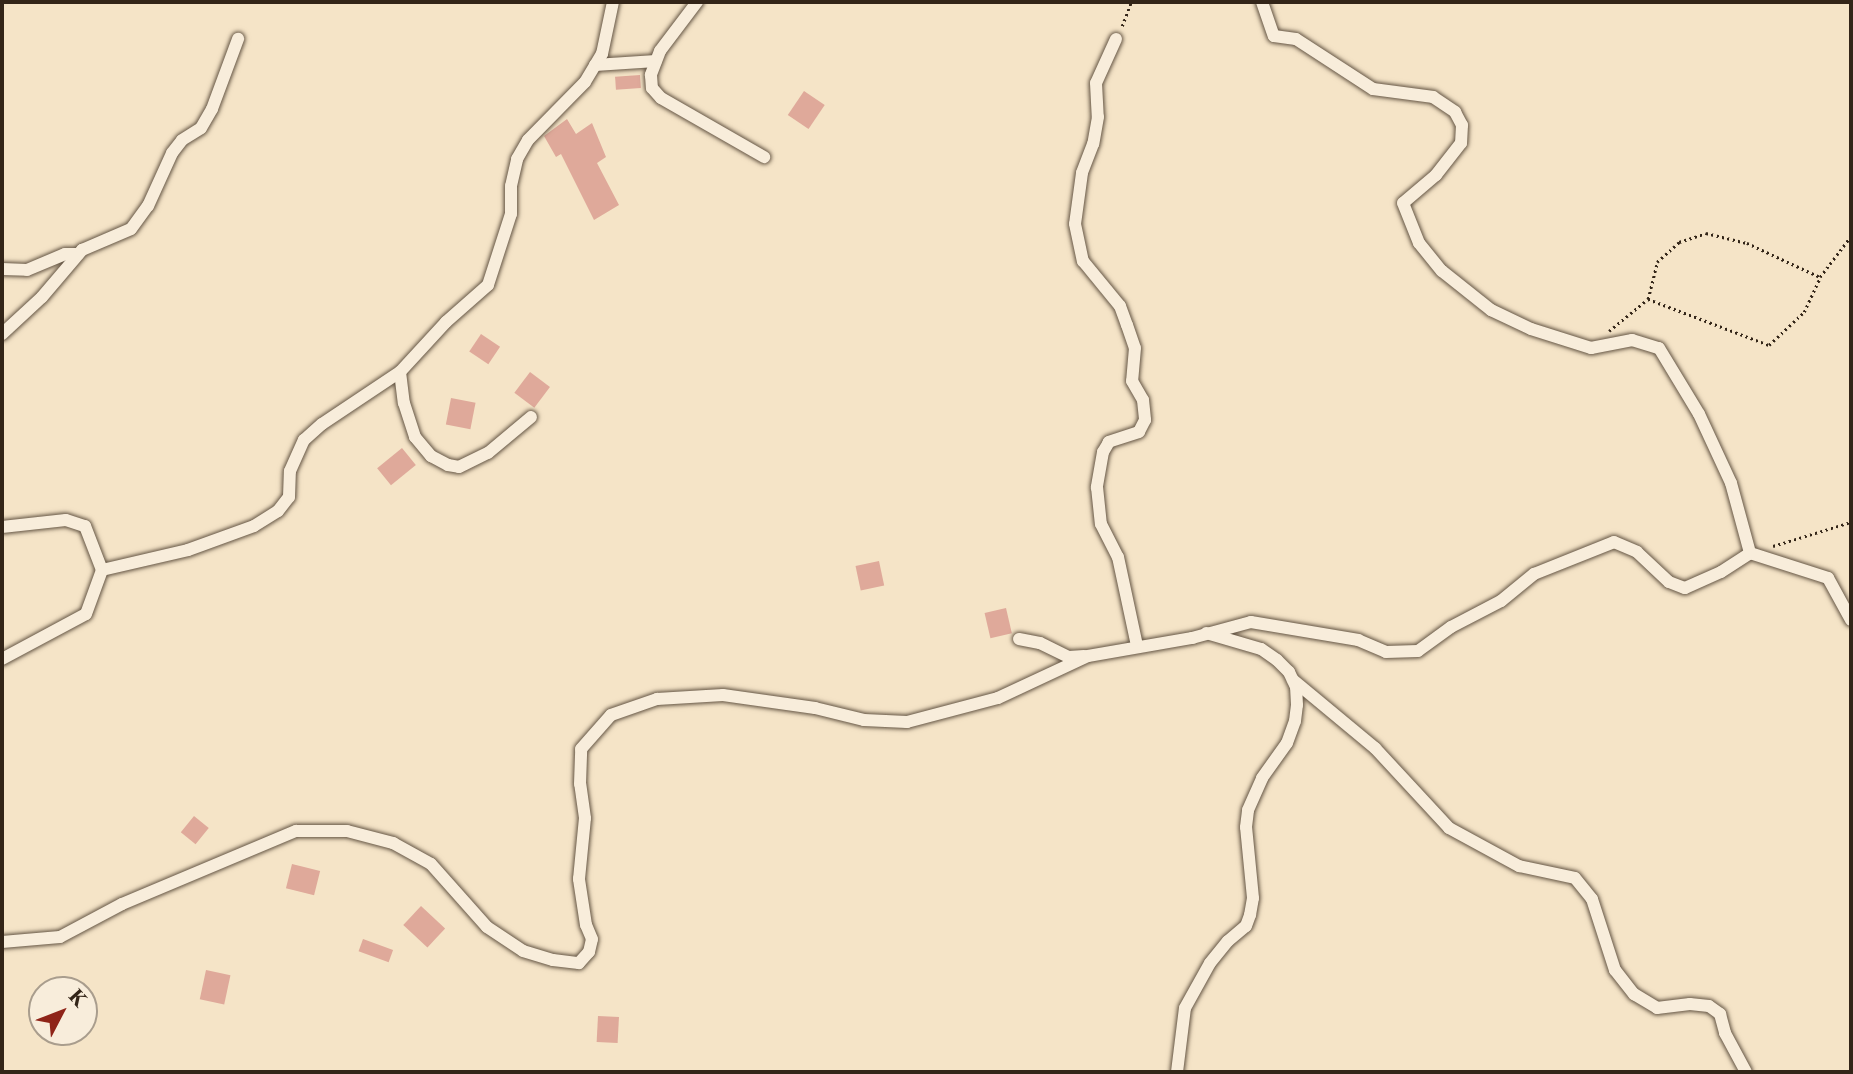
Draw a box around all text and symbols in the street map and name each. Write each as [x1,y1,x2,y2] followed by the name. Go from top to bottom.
[28,976,98,1046] north arrow
[64,985,91,1011] text: K

